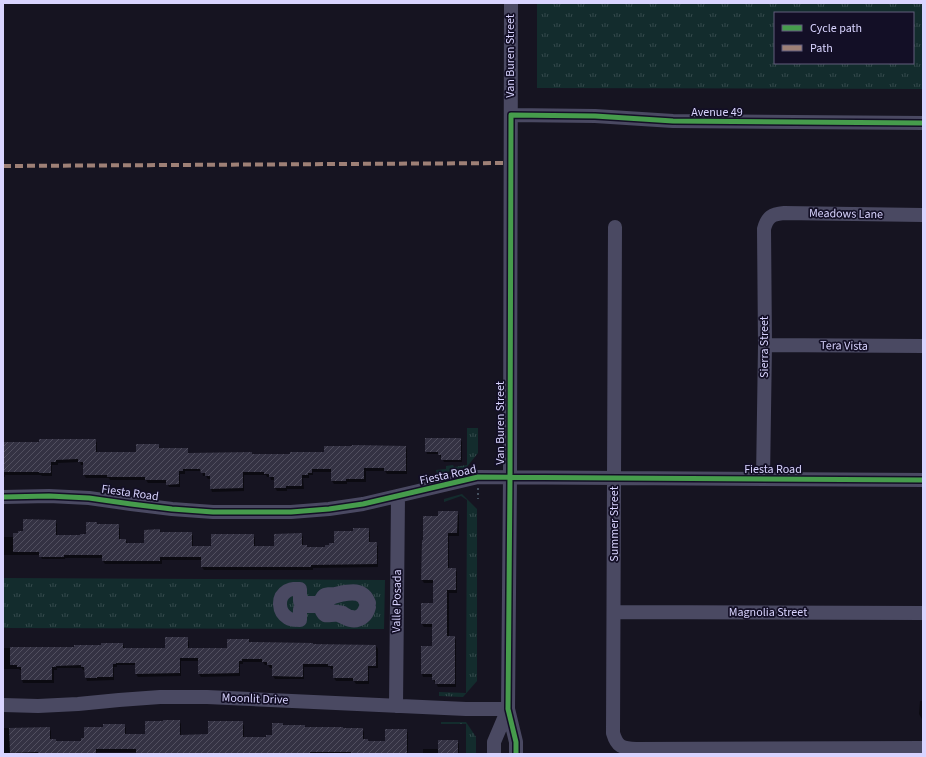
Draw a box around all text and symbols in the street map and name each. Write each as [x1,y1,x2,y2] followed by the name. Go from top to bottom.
[774,12,914,64] legend
[502,14,519,98] street label: Van Buren Street
[810,20,862,37] text: Cycle path
[810,40,833,57] text: Path
[691,104,743,121] street label: Avenue 49
[809,205,883,223] street label: Meadows Lane
[756,316,773,378] street label: Sierra Street
[820,337,868,355] street label: Tera Vista
[492,381,509,465] street label: Van Buren Street
[418,461,478,489] street label: Fiesta Road
[744,461,802,478] street label: Fiesta Road
[100,481,160,505] street label: Fiesta Road
[606,486,623,562] street label: Summer Street
[388,569,406,633] street label: Valle Posada
[729,604,807,621] street label: Magnolia Street
[221,689,289,709] street label: Moonlit Drive

